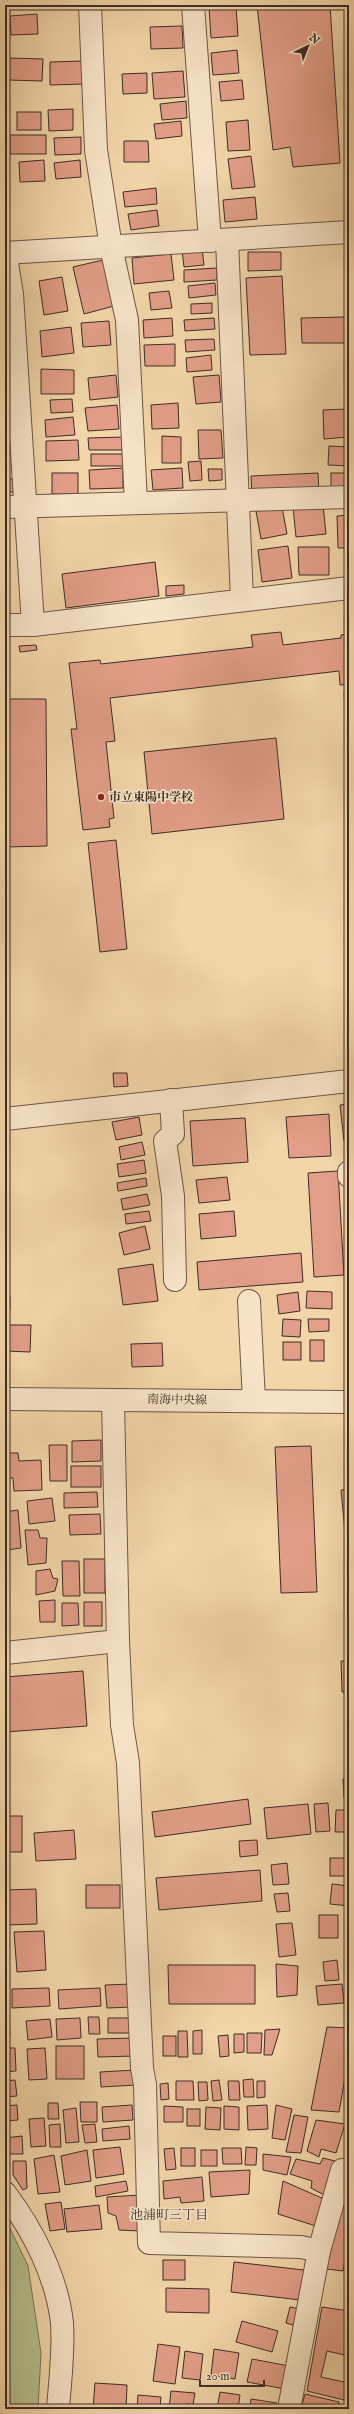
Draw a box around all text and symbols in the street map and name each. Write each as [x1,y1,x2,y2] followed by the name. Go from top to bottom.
[288,26,328,66] north arrow
[305,30,323,48] text: N
[109,790,193,805] place label: 市立東陽中学校
[96,792,106,802] marker: 市立東陽中学校
[147,1392,207,1408] street label: 南海中央線
[130,2207,208,2224] district label: 池浦町三丁目
[200,2362,264,2388] scale bar
[206,2369,229,2384] text: 20 m

